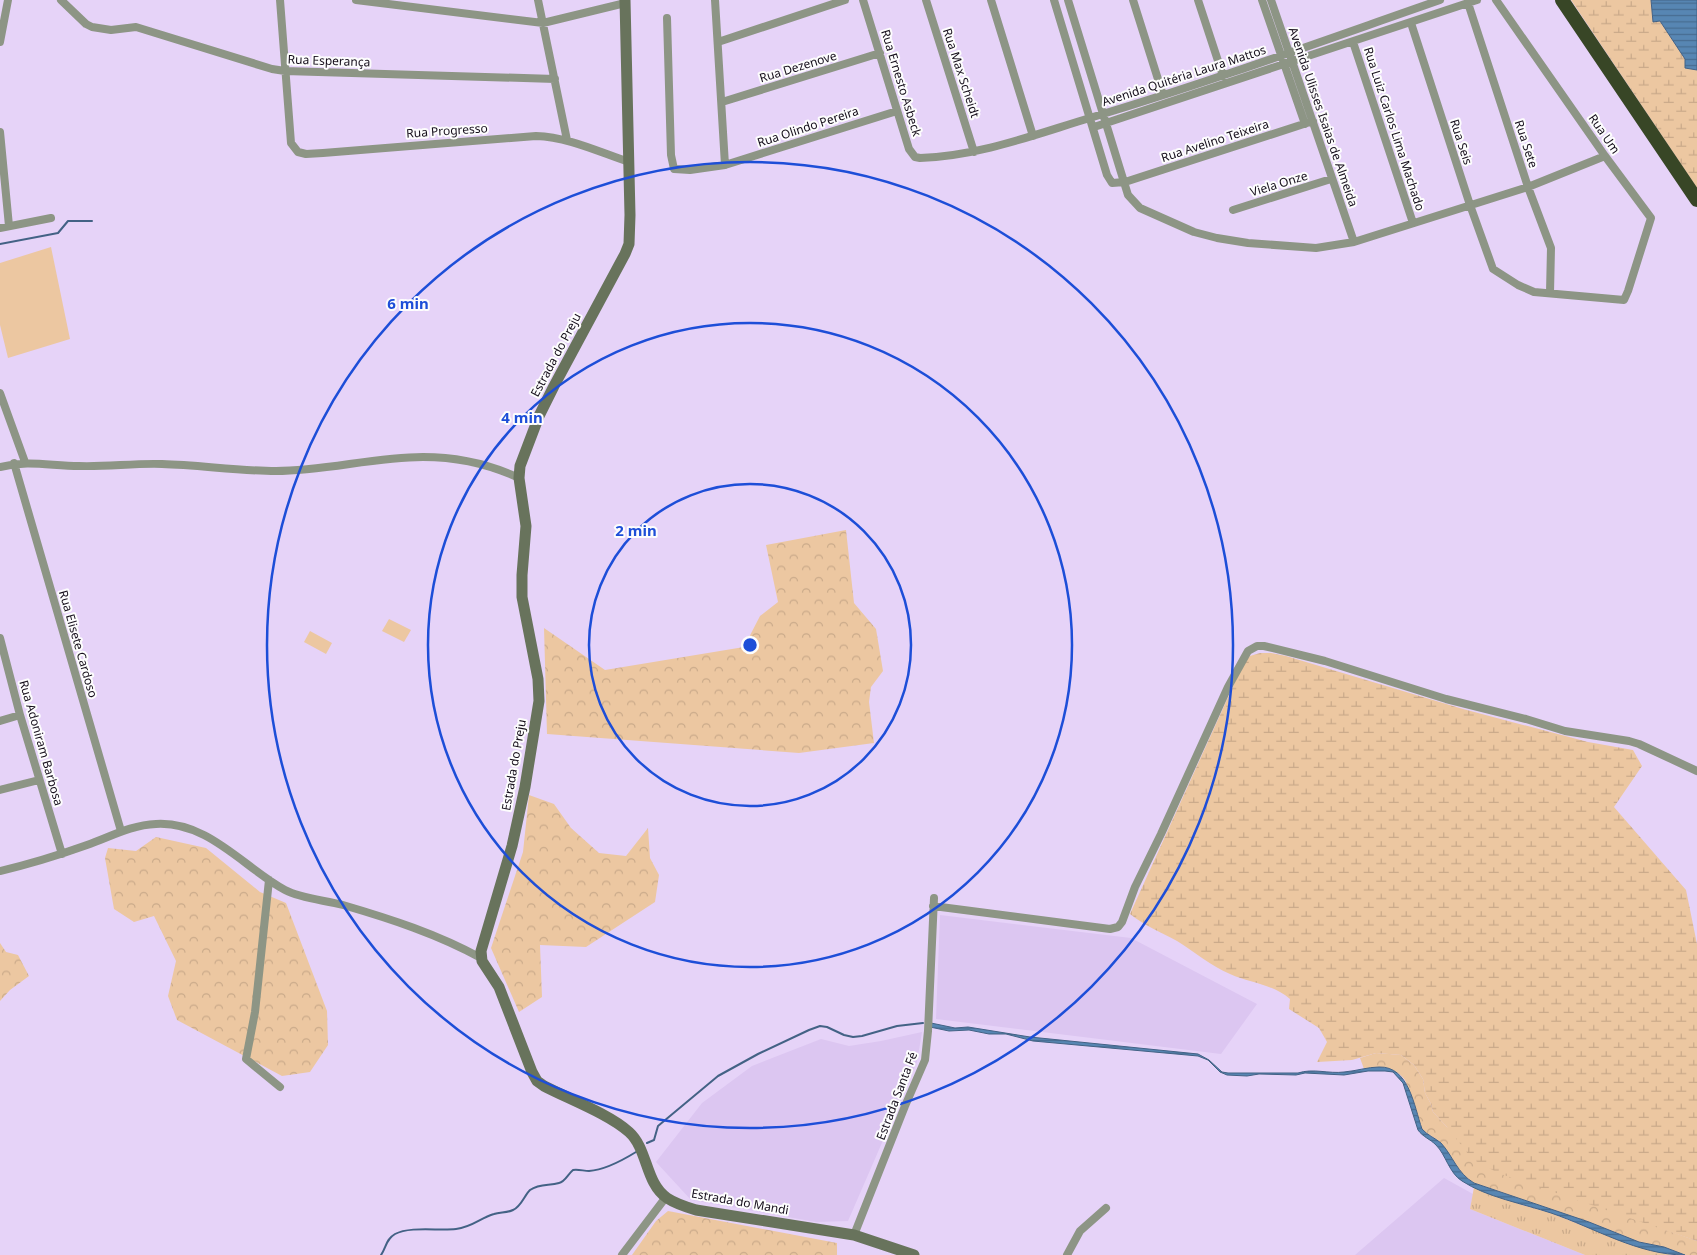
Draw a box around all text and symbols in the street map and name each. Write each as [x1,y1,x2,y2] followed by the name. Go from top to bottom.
[1285,25,1362,209] street label: Avenida Ulisses Isaias de Almeida
[939,26,984,120] street label: Rua Max Scheidt
[877,27,926,139] street label: Rua Ernesto Asbeck
[1100,41,1268,110] street label: Avenida Quitéria Laura Mattos
[1360,45,1429,213] street label: Rua Luiz Carlos Lima Machado
[757,47,839,86] street label: Rua Dezenove
[287,51,371,70] street label: Rua Esperança
[755,102,861,151] street label: Rua Olindo Pereira
[1585,111,1624,157] street label: Rua Um
[1159,115,1271,166] street label: Rua Avelino Teixeira
[1446,117,1477,167] street label: Rua Seis
[1511,118,1542,170] street label: Rua Sete
[406,119,488,142] street label: Rua Progresso
[1248,167,1310,200] street label: Viela Onze
[387,293,429,313] text: 6 min
[526,310,585,400] street label: Estrada do Preju
[501,407,543,427] text: 4 min
[615,520,657,540] text: 2 min
[55,588,102,700] street label: Rua Elisete Cardoso
[741,636,759,654] centre of rings
[15,678,68,808] street label: Rua Adoniram Barbosa
[497,718,530,812] street label: Estrada do Preju
[872,1049,921,1142] street label: Estrada Santa Fé
[690,1185,790,1218] street label: Estrada do Mandi

